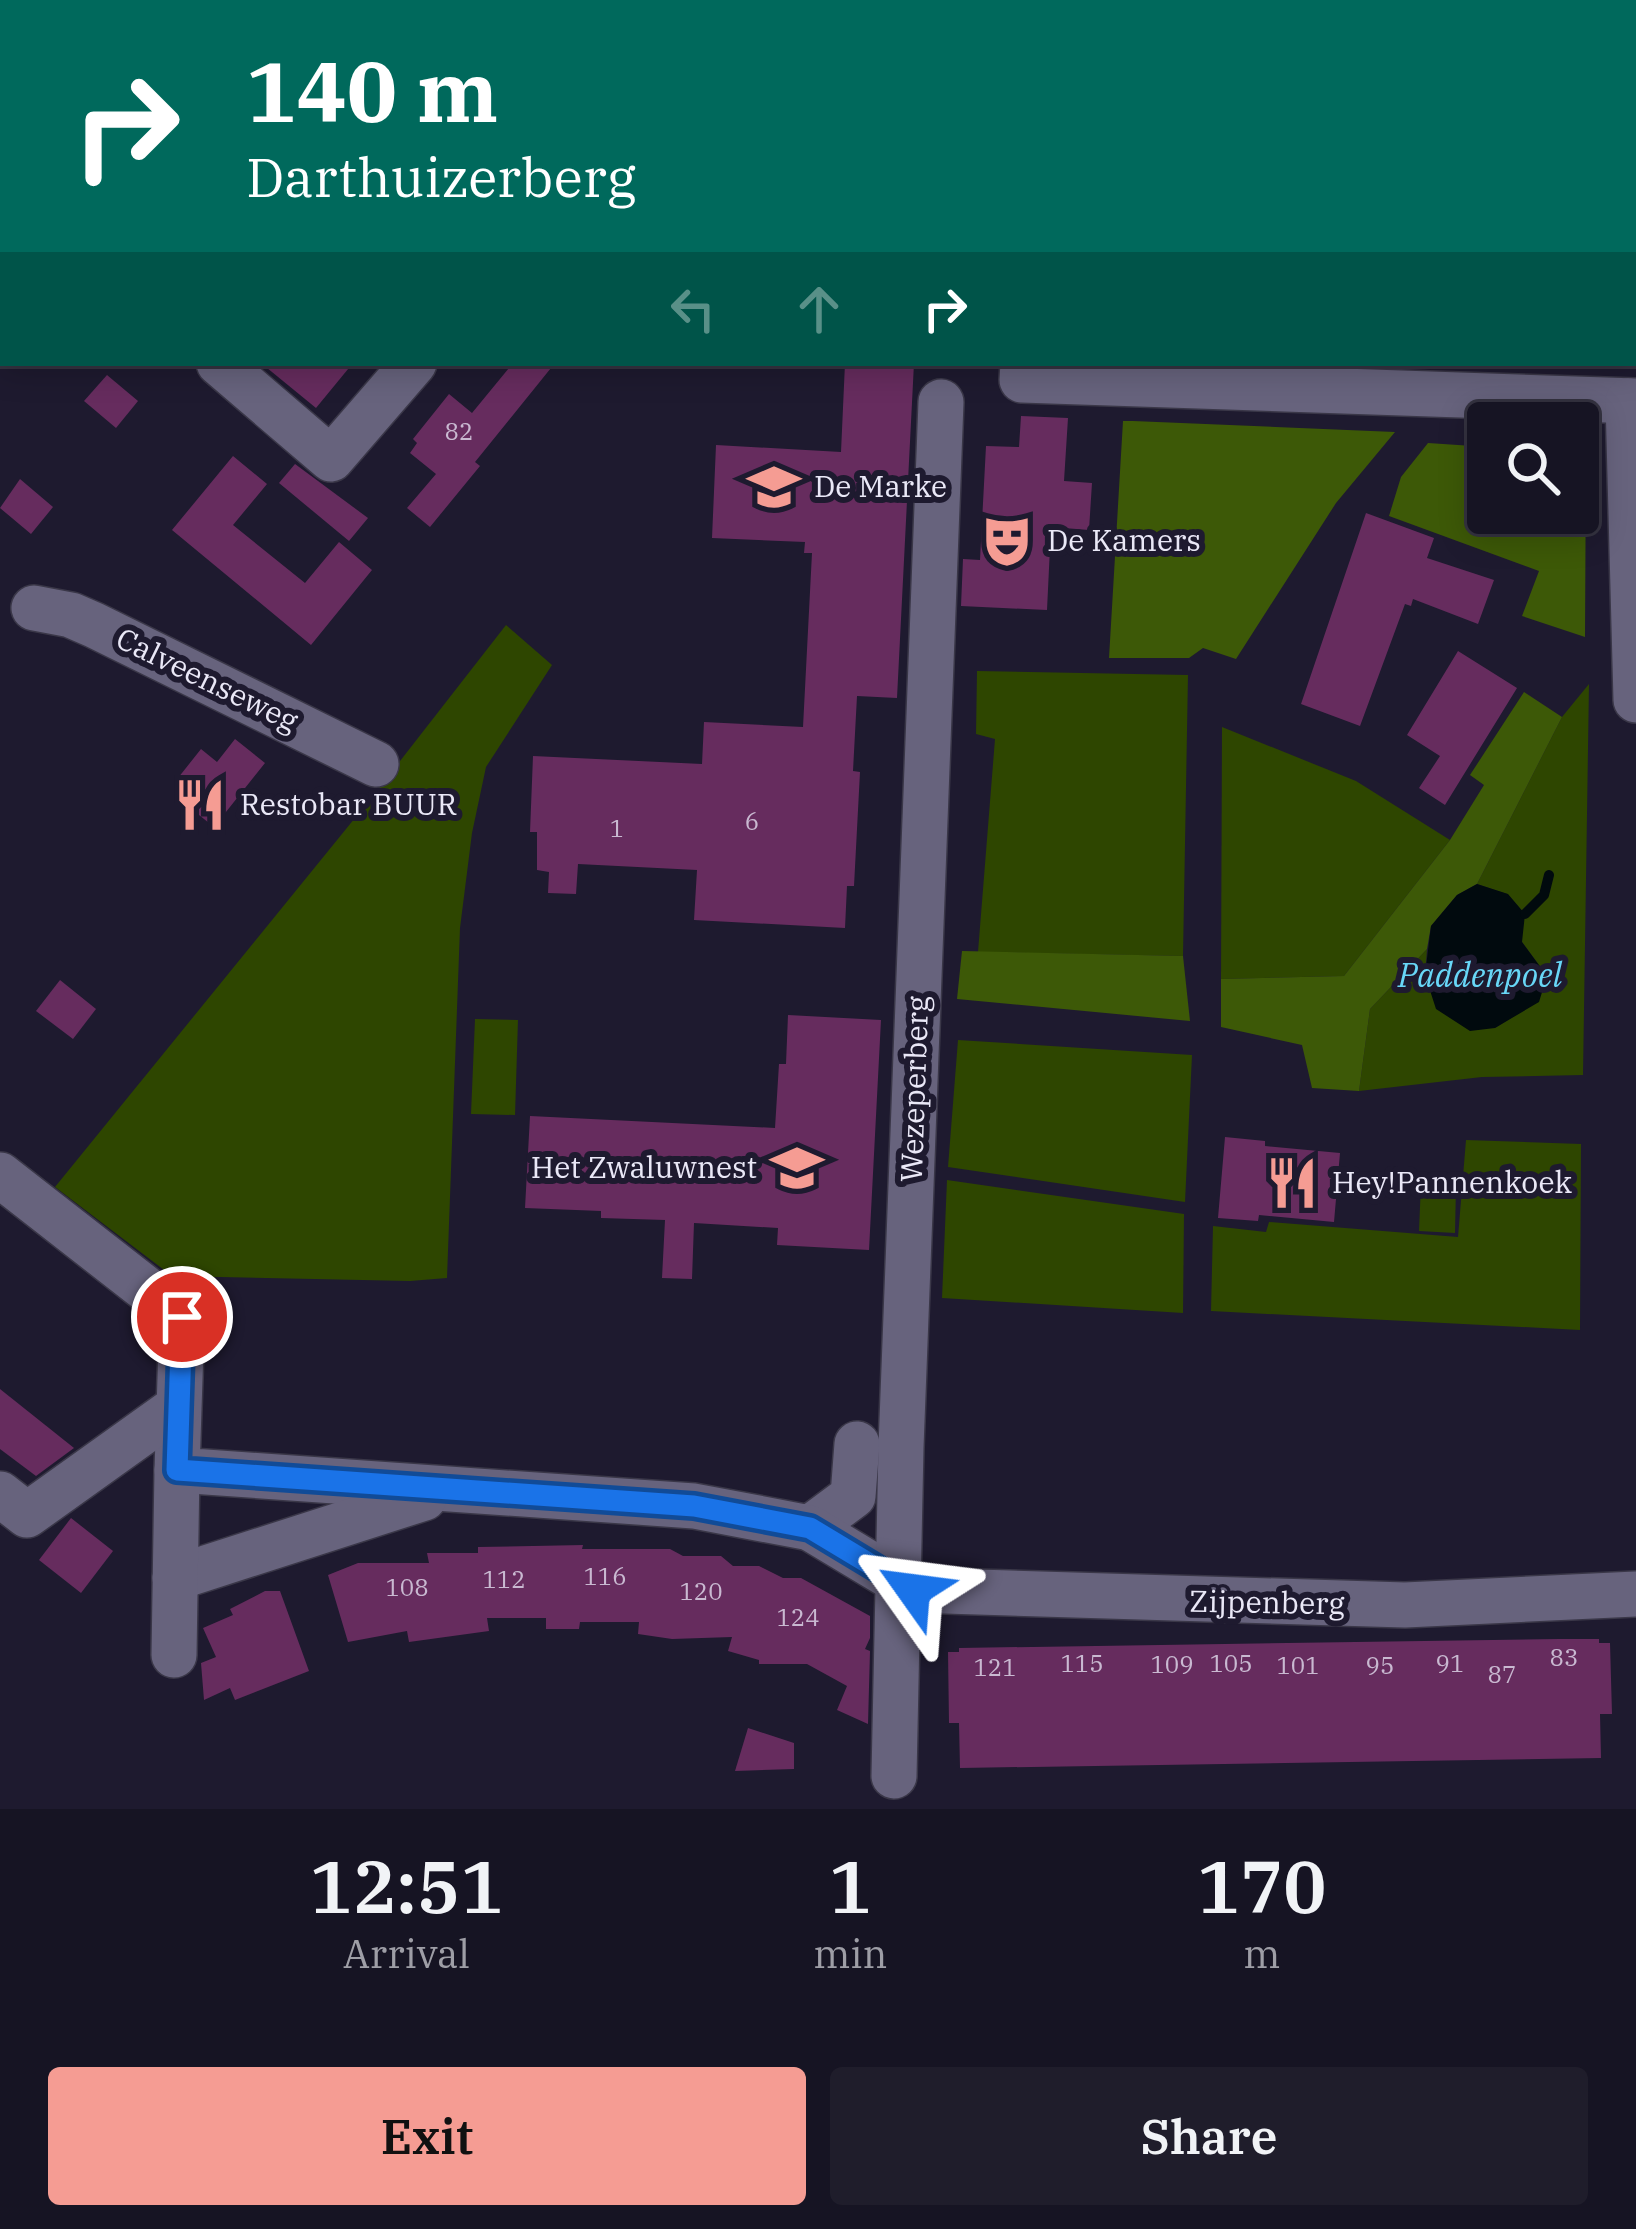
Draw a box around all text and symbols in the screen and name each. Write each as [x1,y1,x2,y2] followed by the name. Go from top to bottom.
[246,36,498,145] text: 140 m
[48,48,204,204] icon: right
[246,142,636,212] text: Darthuizerberg
[660,276,726,342] icon: left
[786,276,852,342] icon: ahead
[912,276,978,342] icon: right
[1467,402,1599,534] map controls
[1467,402,1599,534] button: search
[445,415,473,447] house number: 82
[745,458,803,516] school or university icon: De Marke
[814,466,947,505] place label: De Marke
[978,512,1036,570] theatre icon: De Kamers
[1047,520,1201,559] place label: De Kamers
[110,618,305,740] street label: Calveenseweg
[171,776,229,834] restaurant icon: Restobar BUUR
[240,784,457,823] place label: Restobar BUUR
[745,805,759,837] house number: 6
[610,812,624,844] house number: 1
[1397,953,1563,996] water label: Paddenpoel
[891,995,936,1183] street label: Wezeperberg
[768,1139,826,1197] school or university icon: Het Zwaluwnest
[531,1147,757,1186] place label: Het Zwaluwnest
[1263,1154,1321,1212] restaurant icon: Hey!Pannenkoek
[1332,1162,1573,1201] place label: Hey!Pannenkoek
[131,1266,233,1368] pin
[149,1284,215,1350] icon: arrive
[850,1527,976,1653] position arrow
[583,1560,627,1592] house number: 116
[482,1563,526,1595] house number: 112
[385,1571,429,1603] house number: 108
[679,1575,723,1607] house number: 120
[1189,1581,1345,1622] street label: Zijpenberg
[776,1601,820,1633] house number: 124
[1550,1641,1578,1673] house number: 83
[1060,1647,1104,1679] house number: 115
[1209,1647,1253,1679] house number: 105
[1436,1647,1464,1679] house number: 91
[1150,1648,1194,1680] house number: 109
[1276,1649,1320,1681] house number: 101
[1366,1649,1394,1681] house number: 95
[973,1651,1017,1683] house number: 121
[1488,1658,1516,1690] house number: 87
[309,1839,504,1933] text: 12:51
[829,1839,872,1933] text: 1
[1197,1839,1327,1933] text: 170
[343,1928,470,1979] text: Arrival
[813,1928,888,1979] text: min
[1243,1928,1280,1979] text: m
[48,2067,806,2205] button: Exit
[830,2067,1588,2205] button: Share

